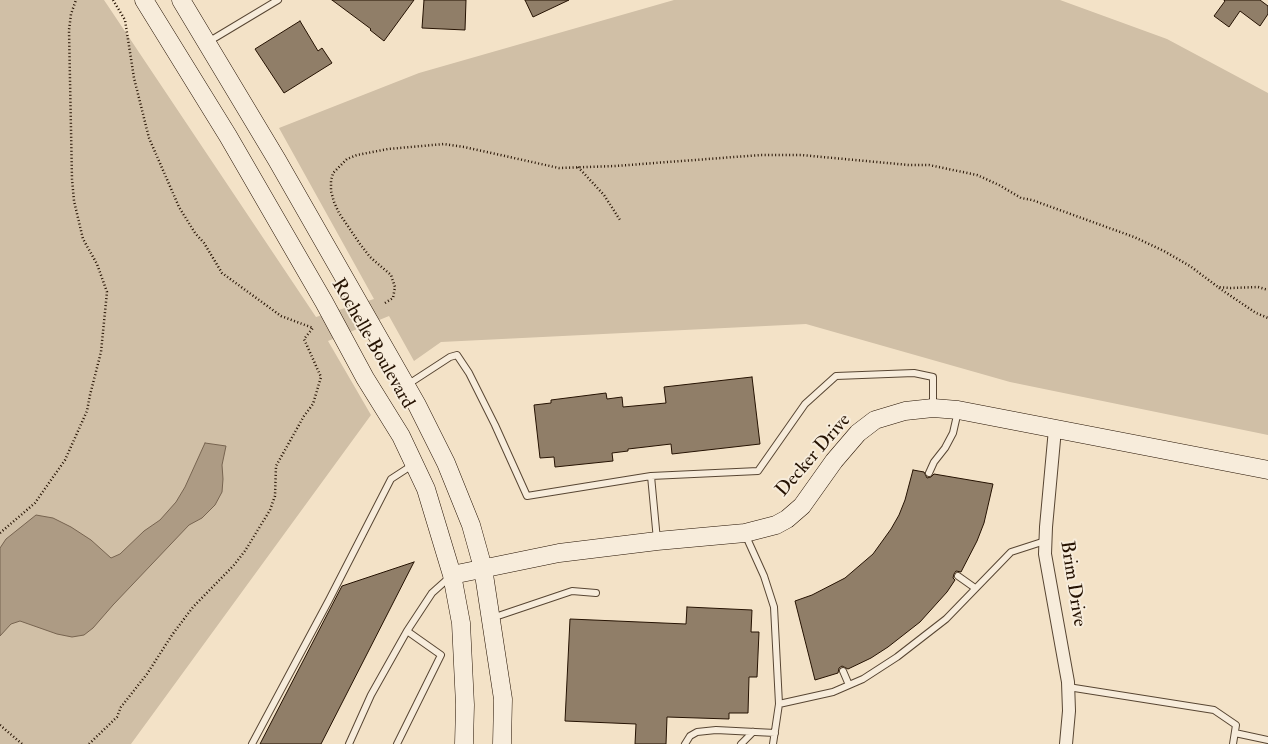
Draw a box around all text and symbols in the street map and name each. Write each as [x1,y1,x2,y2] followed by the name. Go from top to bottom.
[326,275,418,413] street label: Rochelle Boulevard
[772,410,856,502] street label: Decker Drive
[1054,539,1090,629] street label: Brim Drive

